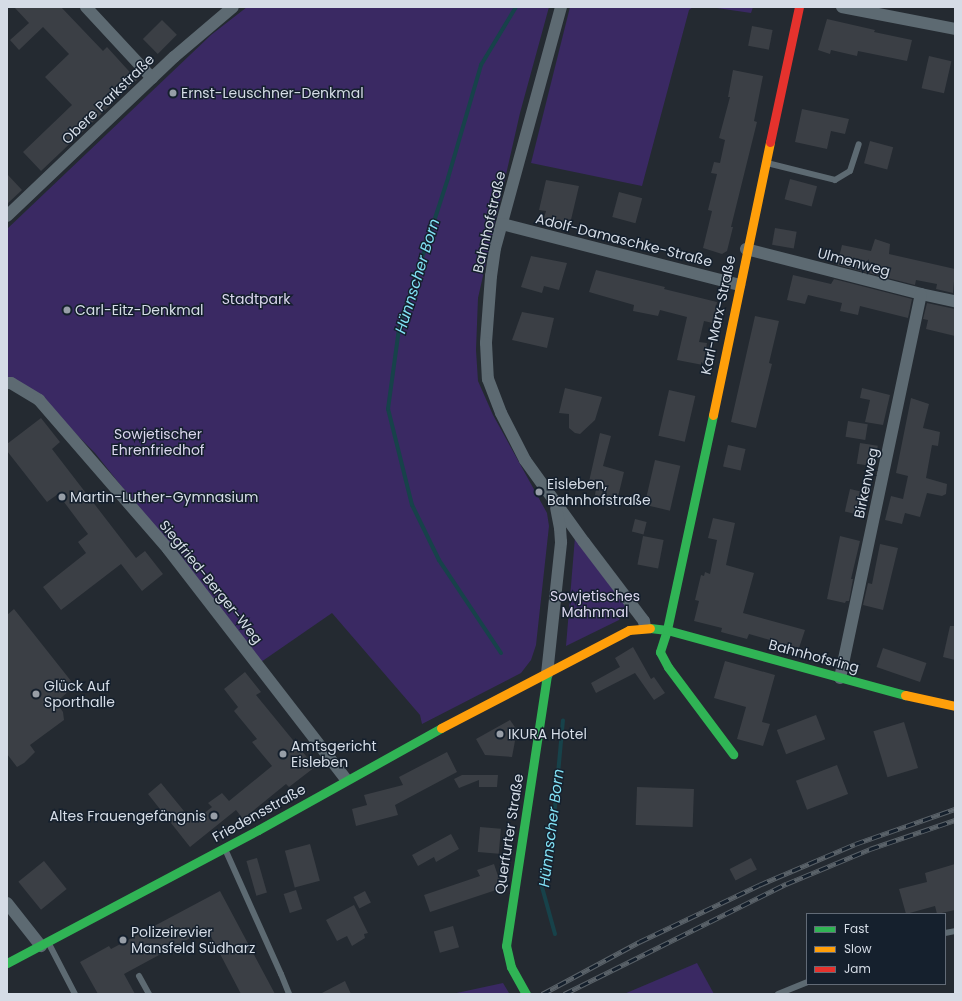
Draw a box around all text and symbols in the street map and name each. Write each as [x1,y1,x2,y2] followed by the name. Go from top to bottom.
[58,51,158,147] street label: Obere Parkstraße
[181,85,364,101] place label: Ernst-Leuschner-Denkmal
[168,88,178,98] marker: Ernst-Leuschner-Denkmal
[469,170,509,274] street label: Bahnhofstraße
[534,210,714,270] street label: Adolf-Damaschke-Straße
[391,216,443,336] water label: Hünnscher Born
[816,244,892,280] street label: Ulmenweg
[697,254,739,376] street label: Karl-Marx-Straße
[222,291,290,307] park label: Stadtpark
[75,302,204,318] place label: Carl-Eitz-Denkmal
[62,305,72,315] marker: Carl-Eitz-Denkmal
[112,426,204,458] park label: Sowjetischer Ehrenfriedhof
[850,446,882,520] street label: Birkenweg
[547,476,651,508] place label: Eisleben, Bahnhofstraße
[534,487,544,497] marker: Eisleben, Bahnhofstraße
[70,489,258,505] place label: Martin-Luther-Gymnasium
[57,492,67,502] marker: Martin-Luther-Gymnasium
[156,517,266,647] street label: Siegfried-Berger-Weg
[550,588,640,620] park label: Sowjetisches Mahnmal
[767,636,861,676] street label: Bahnhofsring
[44,678,115,710] place label: Glück Auf Sporthalle
[31,689,41,699] marker: Glück Auf Sporthalle
[508,726,587,742] place label: IKURA Hotel
[495,729,505,739] marker: IKURA Hotel
[291,738,377,770] place label: Amtsgericht Eisleben
[278,749,288,759] marker: Amtsgericht Eisleben
[535,768,567,888] water label: Hünnscher Born
[491,773,527,895] street label: Querfurter Straße
[209,780,309,846] street label: Friedensstraße
[50,808,206,824] place label: Altes Frauengefängnis
[209,811,219,821] marker: Altes Frauengefängnis
[806,913,946,985] legend
[844,920,869,937] text: Fast
[131,924,255,956] place label: Polizeirevier Mansfeld Südharz
[118,935,128,945] marker: Polizeirevier Mansfeld Südharz
[844,940,872,957] text: Slow
[844,960,871,977] text: Jam

